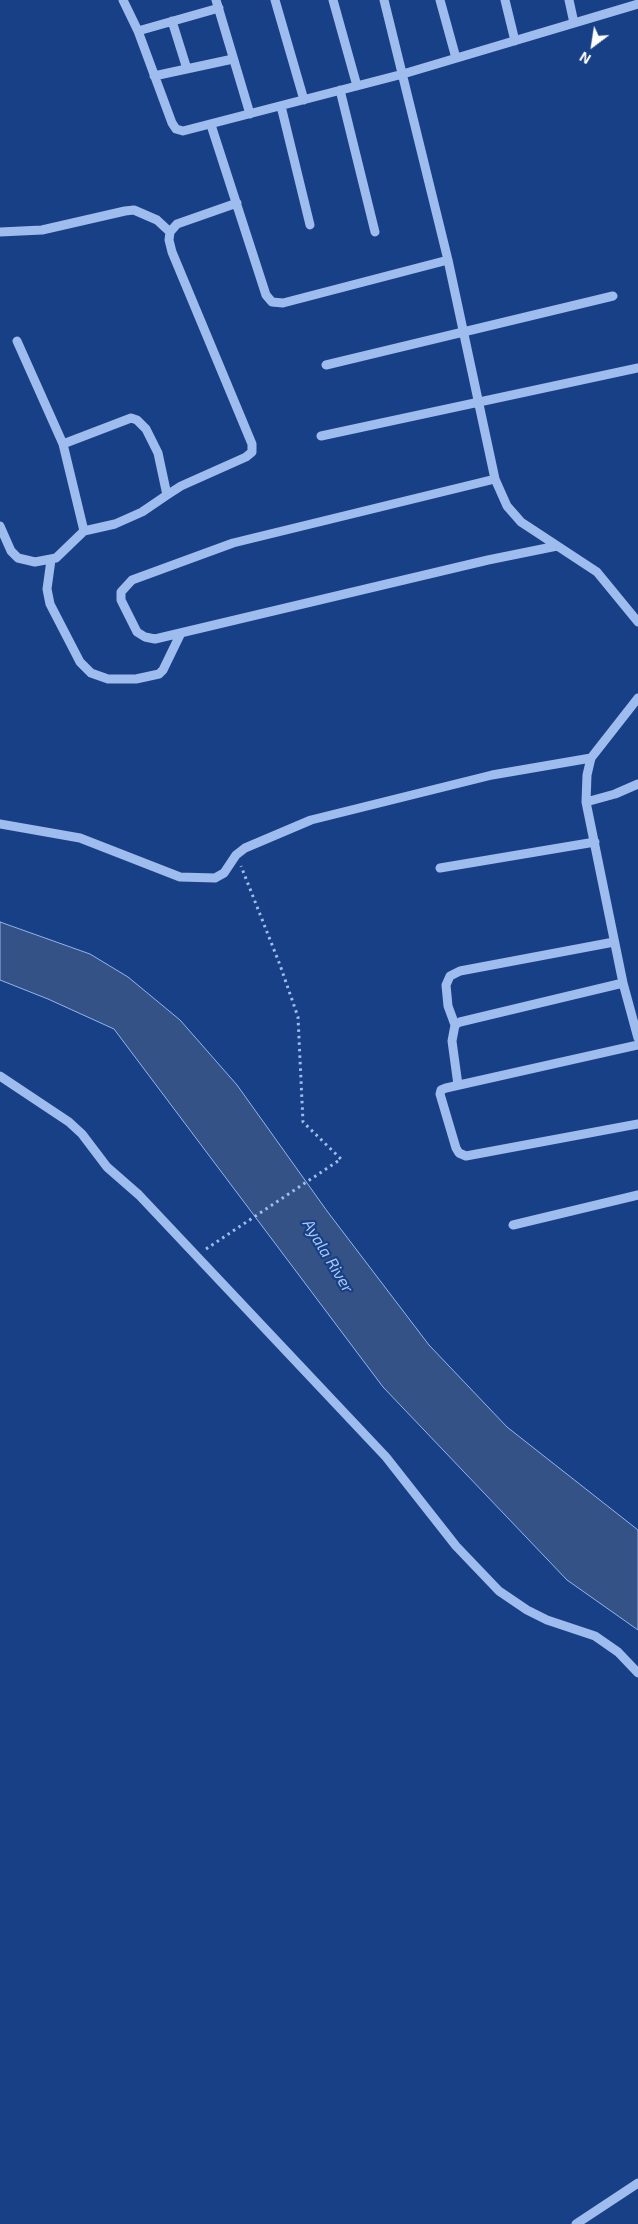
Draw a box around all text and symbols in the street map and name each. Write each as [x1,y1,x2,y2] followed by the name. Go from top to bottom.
[568,20,618,70] north arrow
[576,48,594,68] text: N
[299,1216,357,1296] water label: Ayala River

